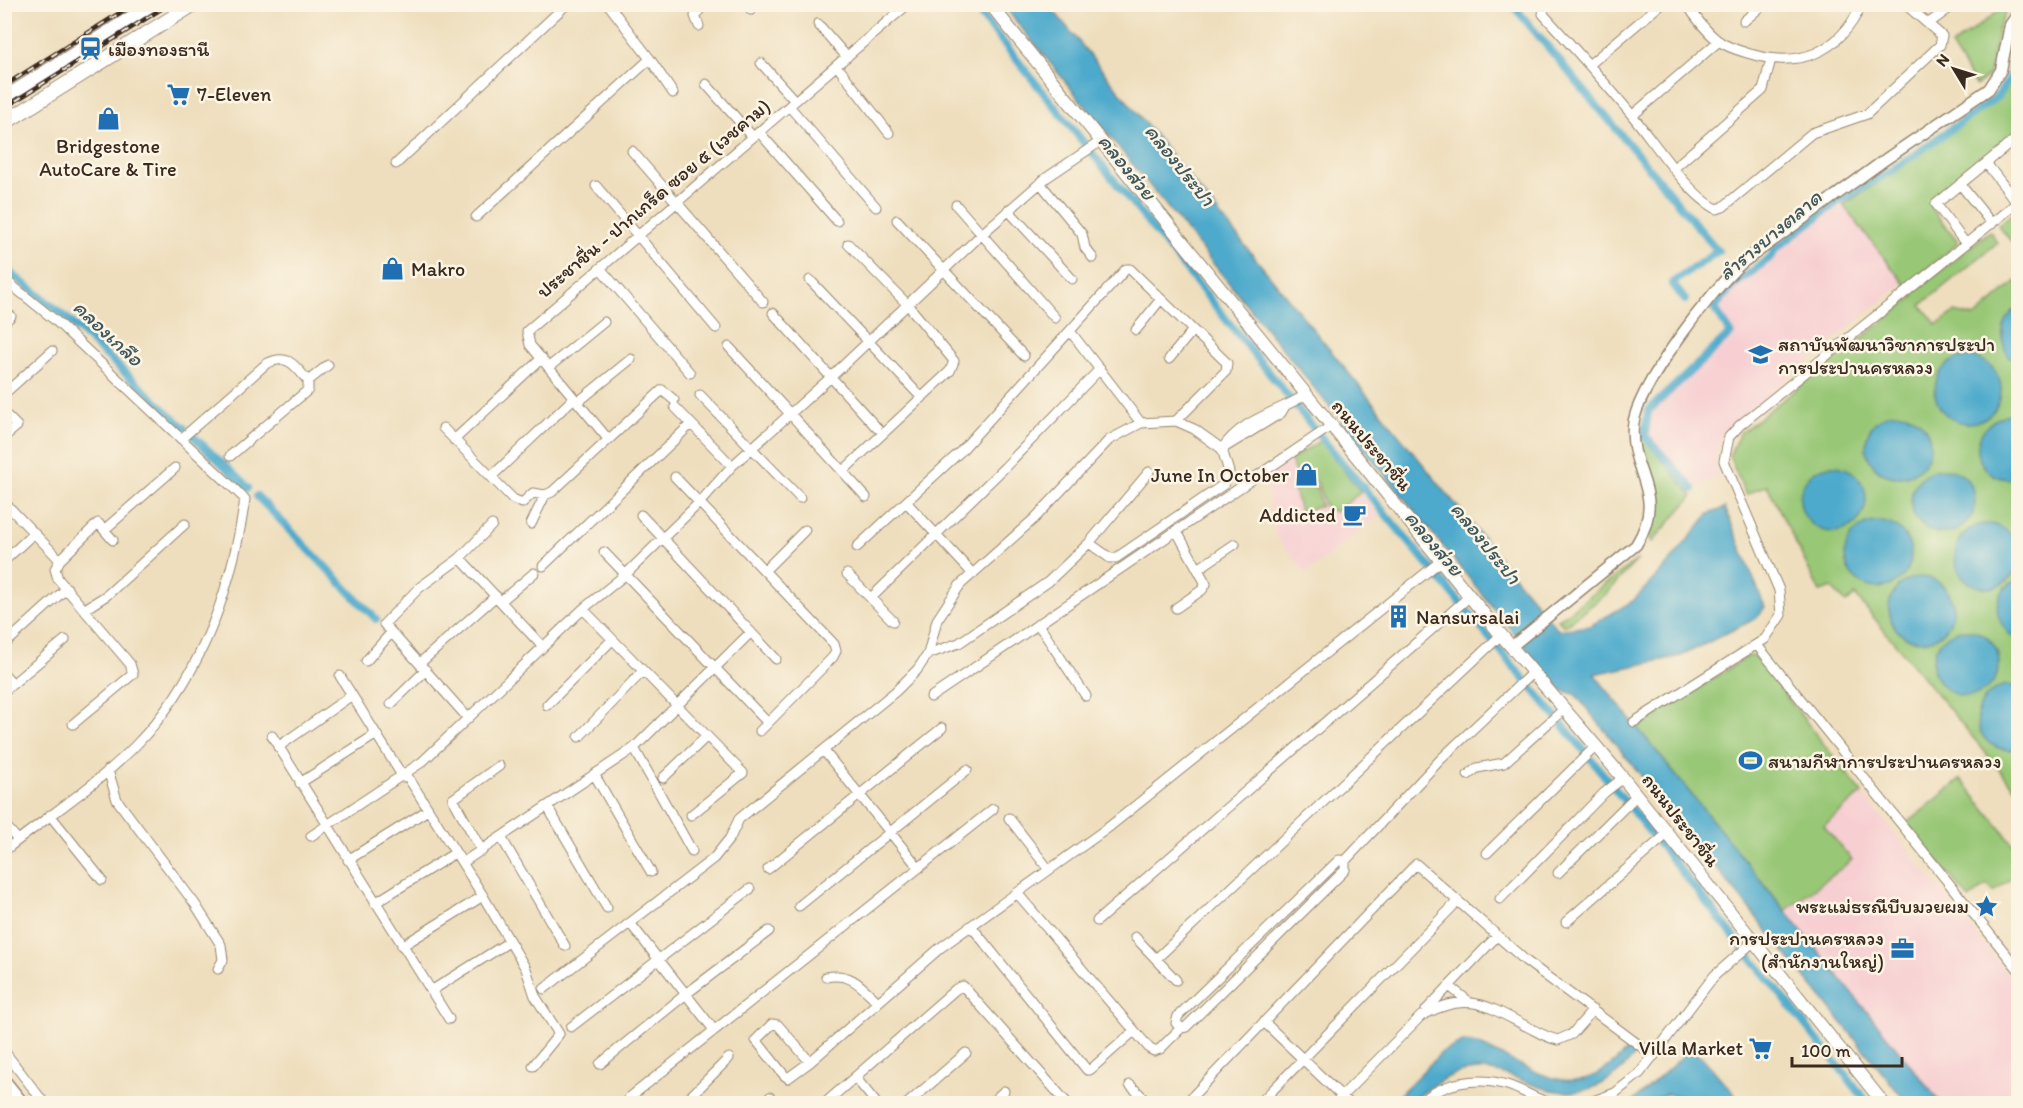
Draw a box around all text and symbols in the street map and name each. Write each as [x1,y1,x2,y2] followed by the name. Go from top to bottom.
[77,36,103,62] station icon: เมืองทองธานี
[108,37,210,61] place label: เมืองทองธานี
[1924,39,1984,99] north arrow
[1932,50,1953,70] text: N
[166,81,192,107] supermarket icon: 7-Eleven
[197,82,271,106] place label: 7-Eleven
[531,92,775,303] street label: ประชาชื่น - ปากเกร็ด ซอย ๕ (เวชคาม)
[95,105,121,131] shop icon: Bridgestone AutoCare & Tire
[1140,119,1222,212] water label: คลองประปา
[1093,129,1163,206] water label: คลองส่วย
[39,134,177,181] place label: Bridgestone AutoCare & Tire
[1713,184,1827,285] water label: ลำรางบางตลาด
[380,256,406,282] shop icon: Makro
[411,257,465,281] place label: Makro
[68,294,149,372] water label: คลองเกลือ
[1778,332,1995,379] place label: สถาบันพัฒนาวิชาการประปา การประปานครหลวง
[1747,342,1773,368] school or university icon: สถาบันพัฒนาวิชาการประปา การประปานครหลวง
[1327,394,1418,496] street label: ถนนประชาชื่น
[1294,462,1320,488] shop icon: June In October
[1151,463,1289,487] place label: June In October
[1446,497,1528,590] water label: คลองประปา
[1341,502,1367,528] cafe icon: Addicted
[1259,503,1336,527] place label: Addicted
[1400,505,1470,582] water label: คลองส่วย
[1385,604,1411,630] building icon: Nansursalai
[1416,605,1519,629] place label: Nansursalai
[1737,748,1763,774] sports icon: สนามกีฬาการประปานครหลวง
[1768,749,2001,773] place label: สนามกีฬาการประปานครหลวง
[1637,768,1726,872] street label: ถนนประชาชื่น
[1974,893,2000,919] place icon: พระแม่ธรณีบีบมวยผม
[1796,894,1969,918] place label: พระแม่ธรณีบีบมวยผม
[1729,926,1884,973] place label: การประปานครหลวง (สำนักงานใหญ่)
[1889,936,1915,962] office icon: การประปานครหลวง (สำนักงานใหญ่)
[1792,1030,1902,1068] scale bar
[1748,1035,1774,1061] supermarket icon: Villa Market
[1639,1036,1744,1060] place label: Villa Market
[1801,1040,1851,1062] text: 100 m

